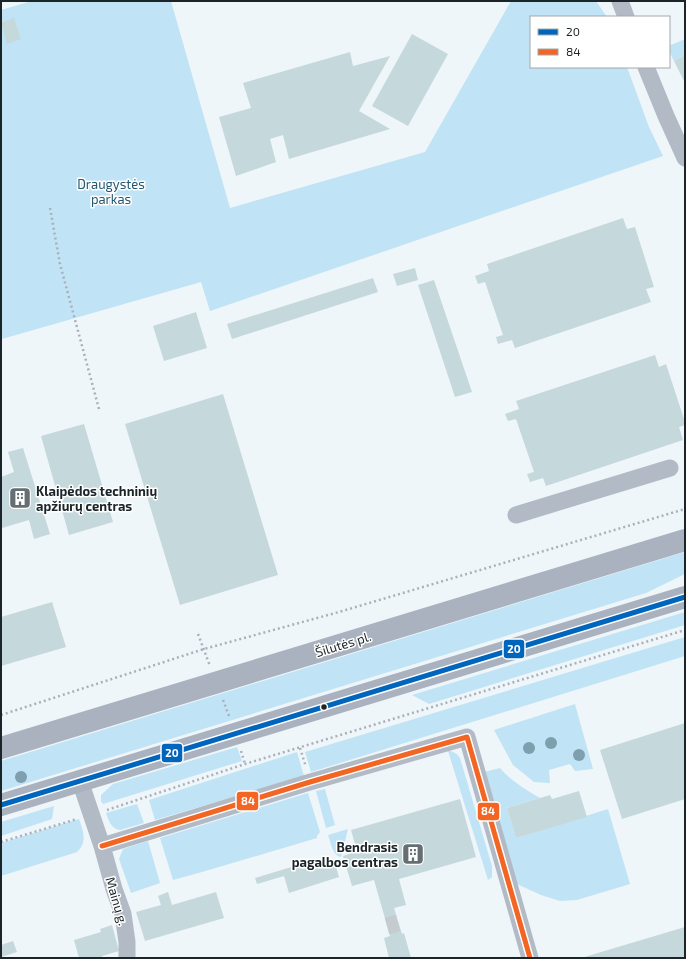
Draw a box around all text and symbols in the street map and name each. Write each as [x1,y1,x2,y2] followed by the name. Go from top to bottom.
[530,16,670,68] legend
[566,24,580,38] text: 20
[566,44,581,58] text: 84
[77,176,145,207] park label: Draugystės parkas
[36,483,157,514] place label: Klaipėdos techninių apžiurų centras
[7,485,33,511] building icon: Klaipėdos techninių apžiurų centras
[313,628,373,660] street label: Šilutės pl.
[503,639,525,659] line badge: 20
[507,642,521,655] text: 20
[319,702,329,712] unlabelled marker
[161,743,183,763] line badge: 20
[165,746,179,759] text: 20
[236,791,259,811] line badge: 84
[241,794,255,807] text: 84
[477,802,500,821] line badge: 84
[481,804,495,817] text: 84
[292,839,398,870] place label: Bendrasis pagalbos centras
[400,841,426,867] building icon: Bendrasis pagalbos centras
[102,875,132,927] street label: Mainų g.

